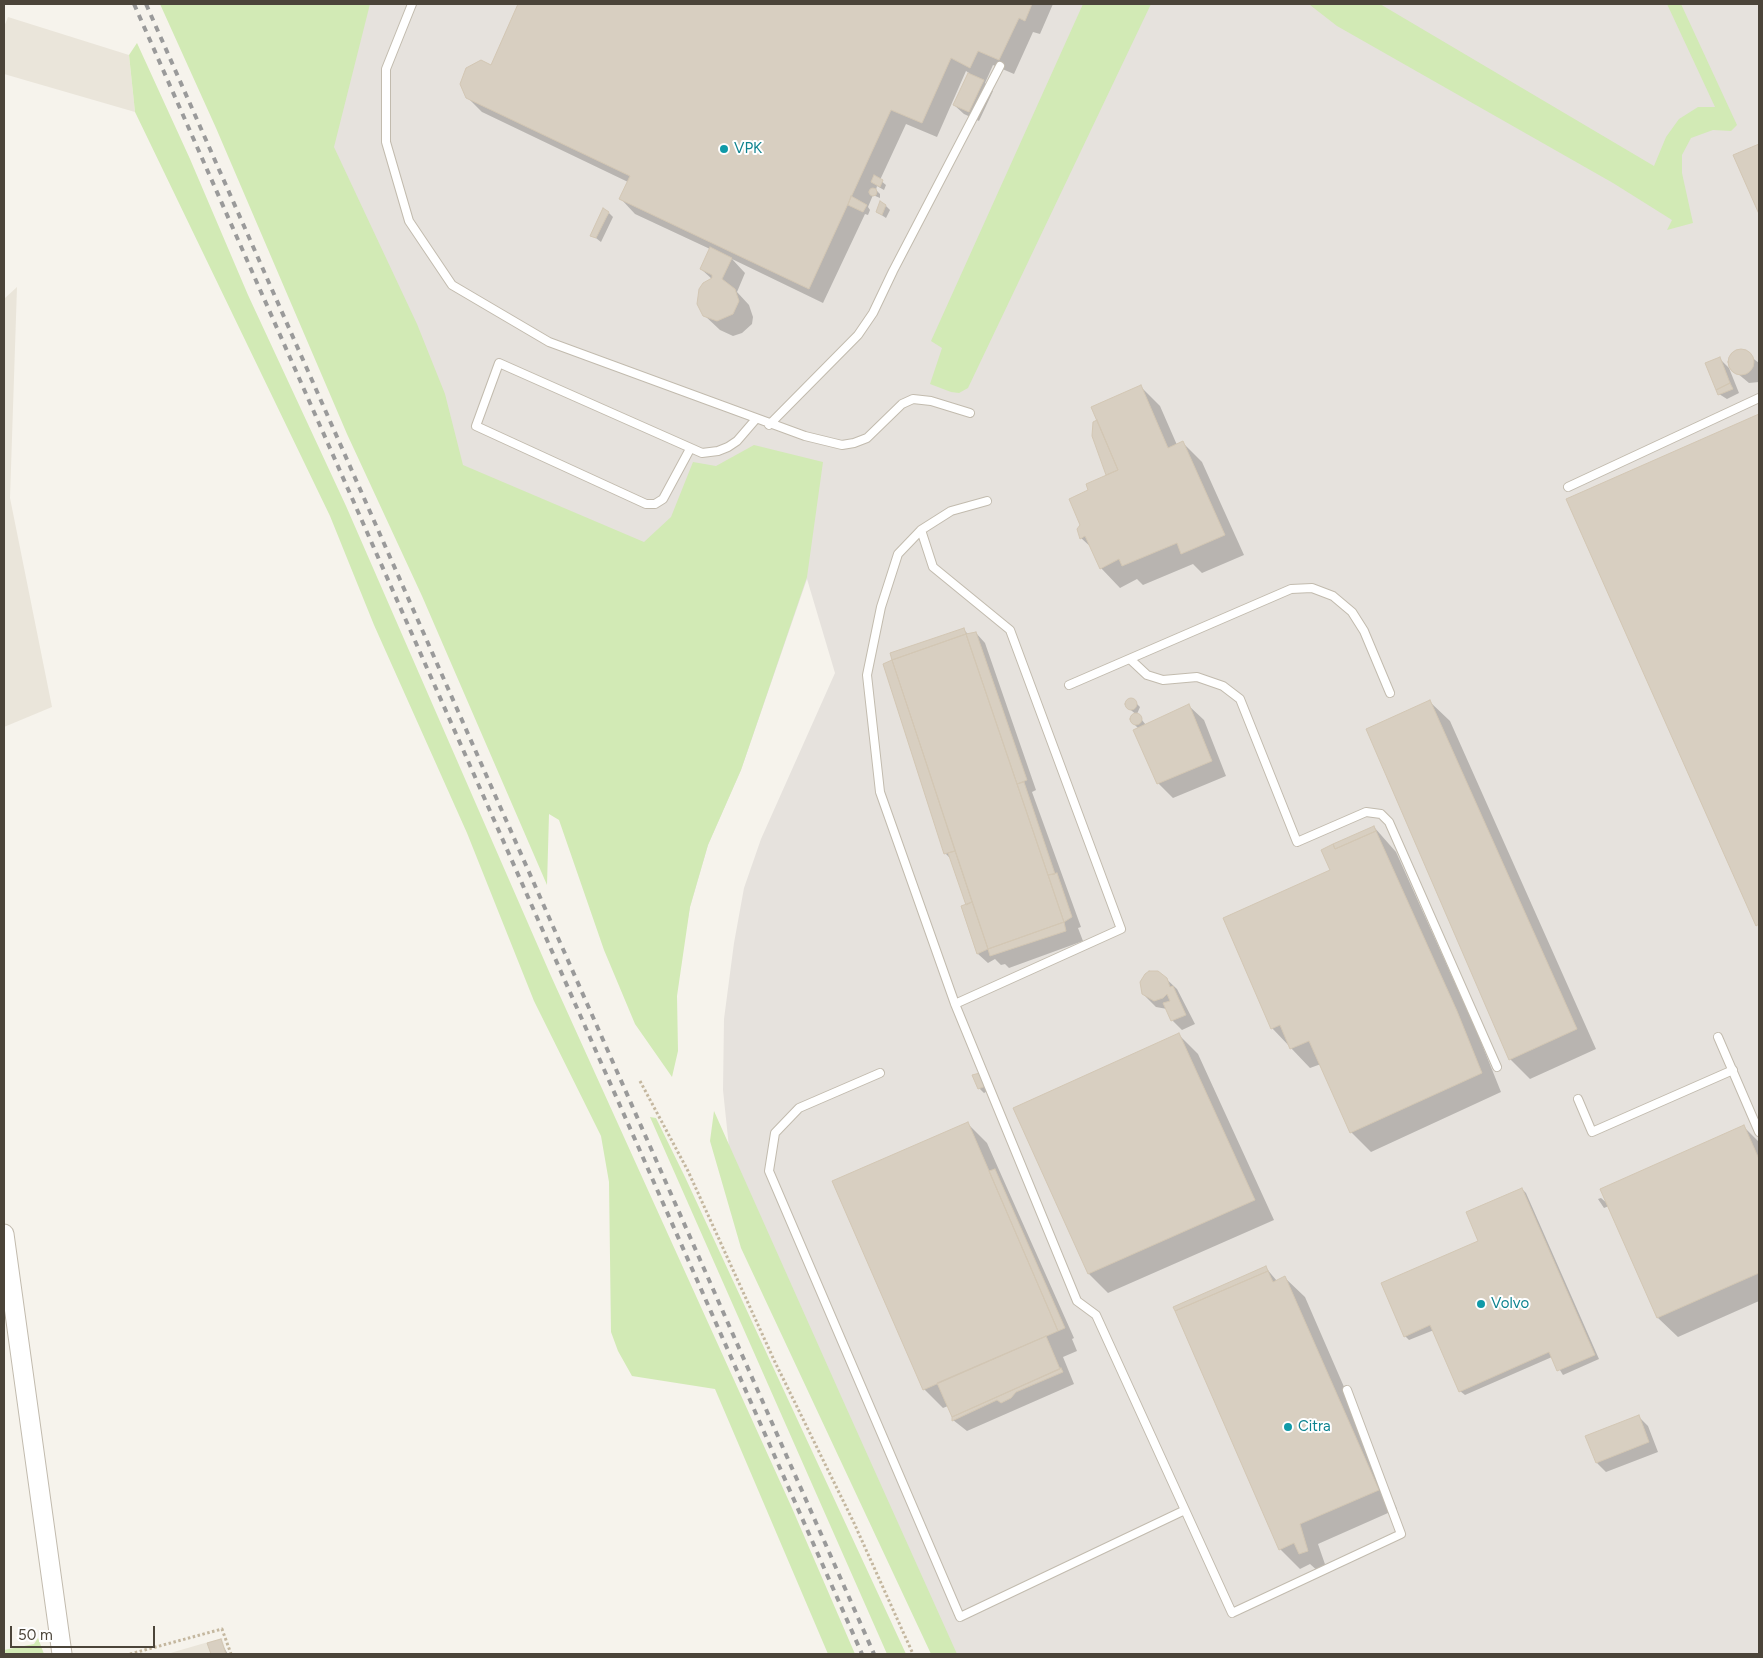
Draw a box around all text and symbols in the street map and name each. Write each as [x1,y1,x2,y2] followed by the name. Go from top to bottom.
[734,140,762,158] place label: VPK
[718,143,730,155] marker: VPK
[1491,1295,1529,1313] place label: Volvo
[1475,1298,1487,1310] marker: Volvo
[1298,1418,1331,1436] place label: Citra
[1282,1421,1294,1433] marker: Citra
[12,1616,158,1648] scale bar
[18,1626,53,1644] text: 50 m

